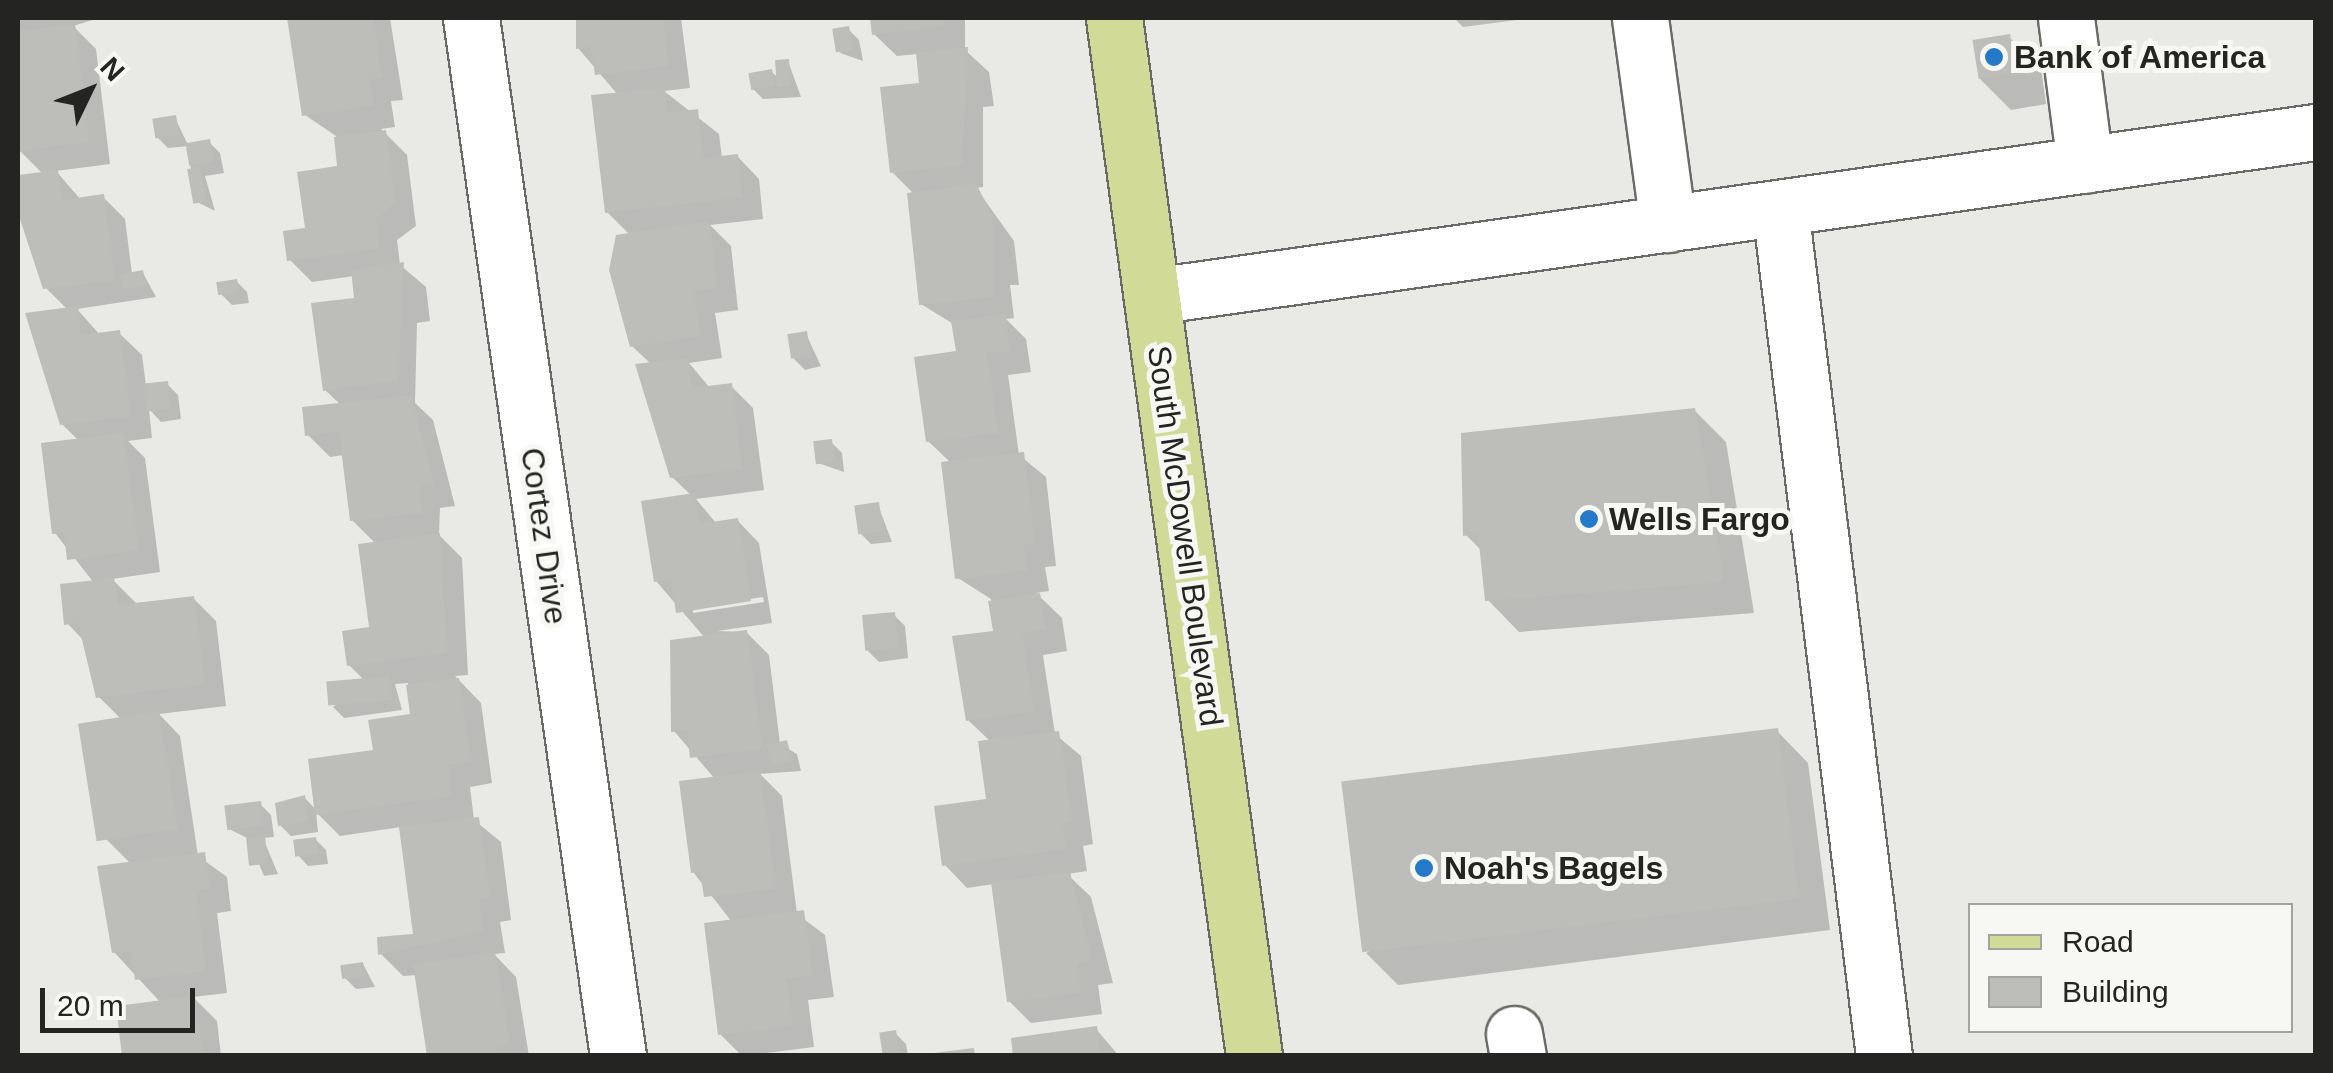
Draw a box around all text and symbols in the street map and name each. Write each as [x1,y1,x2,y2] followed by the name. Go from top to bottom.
[2014,38,2267,76] place label: Bank of America
[40,40,140,140] north arrow
[1983,46,2005,68] marker: Bank of America
[94,51,131,87] text: N
[1139,343,1231,729] street label: South McDowell Boulevard
[513,445,575,627] street label: Cortez Drive
[1609,500,1790,538] place label: Wells Fargo
[1578,508,1600,530] marker: Wells Fargo
[1444,849,1663,887] place label: Noah's Bagels
[1413,857,1435,879] marker: Noah's Bagels
[1968,903,2293,1033] legend
[2062,925,2134,958] text: Road
[45,968,200,1030] scale bar
[2062,975,2169,1008] text: Building
[57,989,124,1022] text: 20 m

